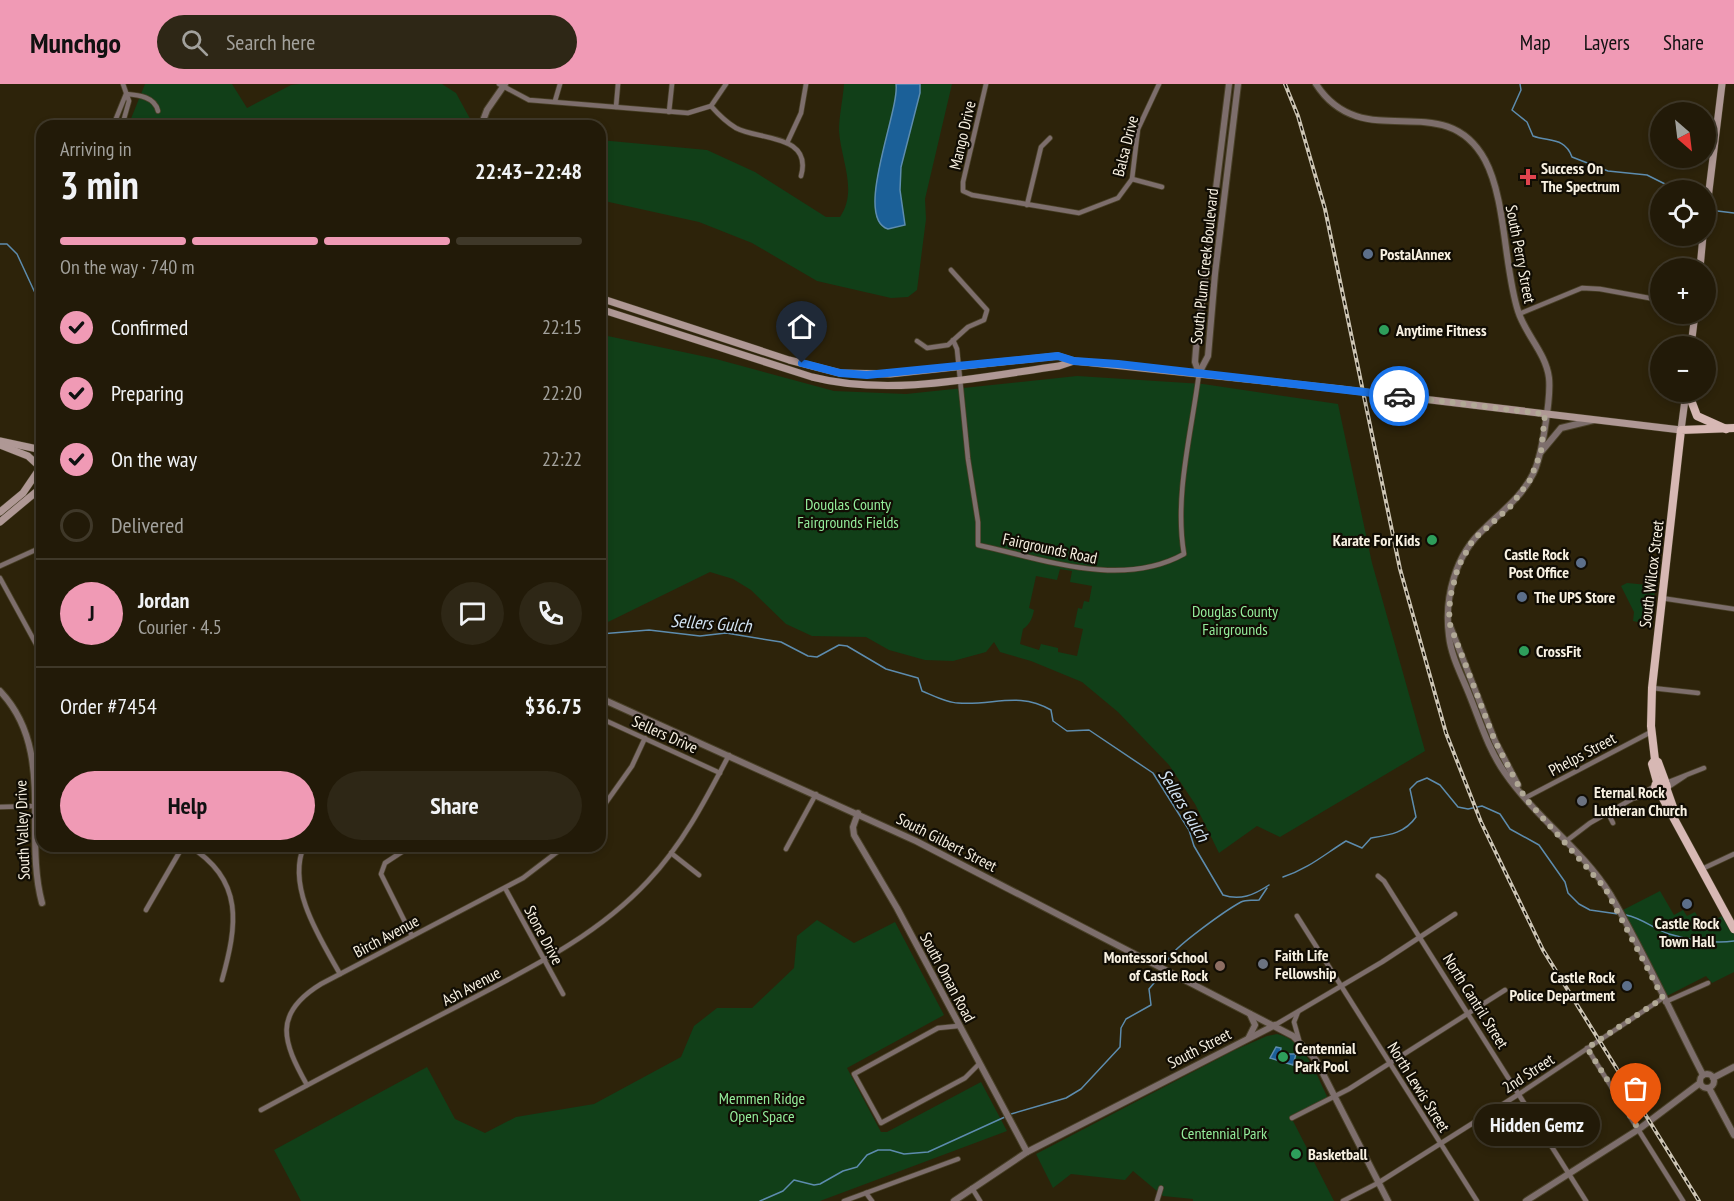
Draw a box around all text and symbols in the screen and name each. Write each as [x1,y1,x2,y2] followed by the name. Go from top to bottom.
[157,15,577,69] search box
[30,24,121,61] text: Munchgo
[178,26,211,59] icon: search
[226,28,315,56] text: Search here
[1520,29,1551,56] text: Map
[1584,29,1630,56] text: Layers
[1663,29,1704,56] text: Share
[944,99,980,171] street label: Mango Drive
[1650,102,1716,168] north arrow
[1650,102,1716,402] map controls
[1108,114,1142,178] street label: Balsa Drive
[60,136,132,162] text: Arriving in
[475,157,582,185] text: 22:43–22:48
[1541,158,1620,196] place label: Success On The Spectrum
[60,159,139,210] text: 3 min
[1519,168,1537,186] marker: Success On The Spectrum
[1650,180,1716,246] button: locate
[1186,187,1222,345] street label: South Plum Creek Boulevard
[1502,203,1540,305] street label: South Perry Street
[1380,244,1451,264] place label: PostalAnnex
[1361,247,1375,261] marker: PostalAnnex
[60,254,195,280] text: On the way · 740 m
[1650,258,1716,324] button: +
[776,301,827,363] pin
[785,310,818,343] icon: home
[60,311,93,344] icon: check
[111,313,188,341] text: Confirmed
[542,314,582,340] text: 22:15
[1395,320,1487,340] place label: Anytime Fitness
[1377,323,1391,337] marker: Anytime Fitness
[1650,336,1716,402] button: −
[1369,366,1429,426] courier
[60,377,93,410] icon: check
[111,379,184,407] text: Preparing
[542,380,582,406] text: 22:20
[1383,380,1416,413] icon: car
[60,443,93,476] icon: check
[111,445,197,473] text: On the way
[542,446,582,472] text: 22:22
[797,494,899,532] park label: Douglas County Fairgrounds Fields
[111,511,184,539] text: Delivered
[1634,519,1668,629] street label: South Wilcox Street
[1001,528,1099,568] street label: Fairgrounds Road
[1333,530,1420,550] place label: Karate For Kids
[1425,533,1439,547] marker: Karate For Kids
[1504,544,1569,582] place label: Castle Rock Post Office
[1574,556,1588,570] marker: Castle Rock Post Office
[441,582,504,645] button: chat
[519,582,582,645] button: phone
[138,586,189,614] text: Jordan
[1534,587,1616,607] place label: The UPS Store
[1515,590,1529,604] marker: The UPS Store
[88,599,95,627] text: J
[1192,601,1278,639] park label: Douglas County Fairgrounds
[670,609,753,637] water label: Sellers Gulch
[138,614,222,640] text: Courier · 4.5
[1536,641,1581,661] place label: CrossFit
[1517,644,1531,658] marker: CrossFit
[60,692,157,720] text: Order #7454
[525,692,582,720] text: $36.75
[629,711,701,757] street label: Sellers Drive
[1545,728,1620,780] street label: Phelps Street
[1153,764,1215,847] water label: Sellers Gulch
[60,771,315,840] button: Help
[327,771,582,840] button: Share
[10,780,34,880] street label: South Valley Drive
[1594,782,1687,820] place label: Eternal Rock Lutheran Church
[1575,794,1589,808] marker: Eternal Rock Lutheran Church
[894,808,1001,876] street label: South Gilbert Street
[1680,897,1694,911] marker: Castle Rock Town Hall
[520,902,568,968] street label: Stone Drive
[350,910,422,962] street label: Birch Avenue
[1655,913,1720,951] place label: Castle Rock Town Hall
[916,929,980,1025] street label: South Oman Road
[1275,945,1336,983] place label: Faith Life Fellowship
[1104,947,1208,985] place label: Montessori School of Castle Rock
[1439,950,1513,1053] street label: North Cantril Street
[1256,957,1270,971] marker: Faith Life Fellowship
[1213,959,1227,973] marker: Montessori School of Castle Rock
[438,962,504,1010] street label: Ash Avenue
[1510,967,1615,1005] place label: Castle Rock Police Department
[1620,979,1634,993] marker: Castle Rock Police Department
[1164,1023,1235,1072] street label: South Street
[1295,1038,1356,1076] place label: Centennial Park Pool
[1383,1038,1455,1136] street label: North Lewis Street
[1498,1049,1558,1097] street label: 2nd Street
[1276,1050,1290,1064] marker: Centennial Park Pool
[1610,1063,1661,1125] pin
[1619,1072,1652,1105] icon: bag
[719,1088,805,1126] park label: Memmen Ridge Open Space
[1474,1104,1600,1146] callout: Hidden Gemz
[1490,1112,1584,1138] text: Hidden Gemz
[1181,1123,1268,1143] park label: Centennial Park
[1308,1144,1368,1164] place label: Basketball
[1289,1147,1303,1161] marker: Basketball

